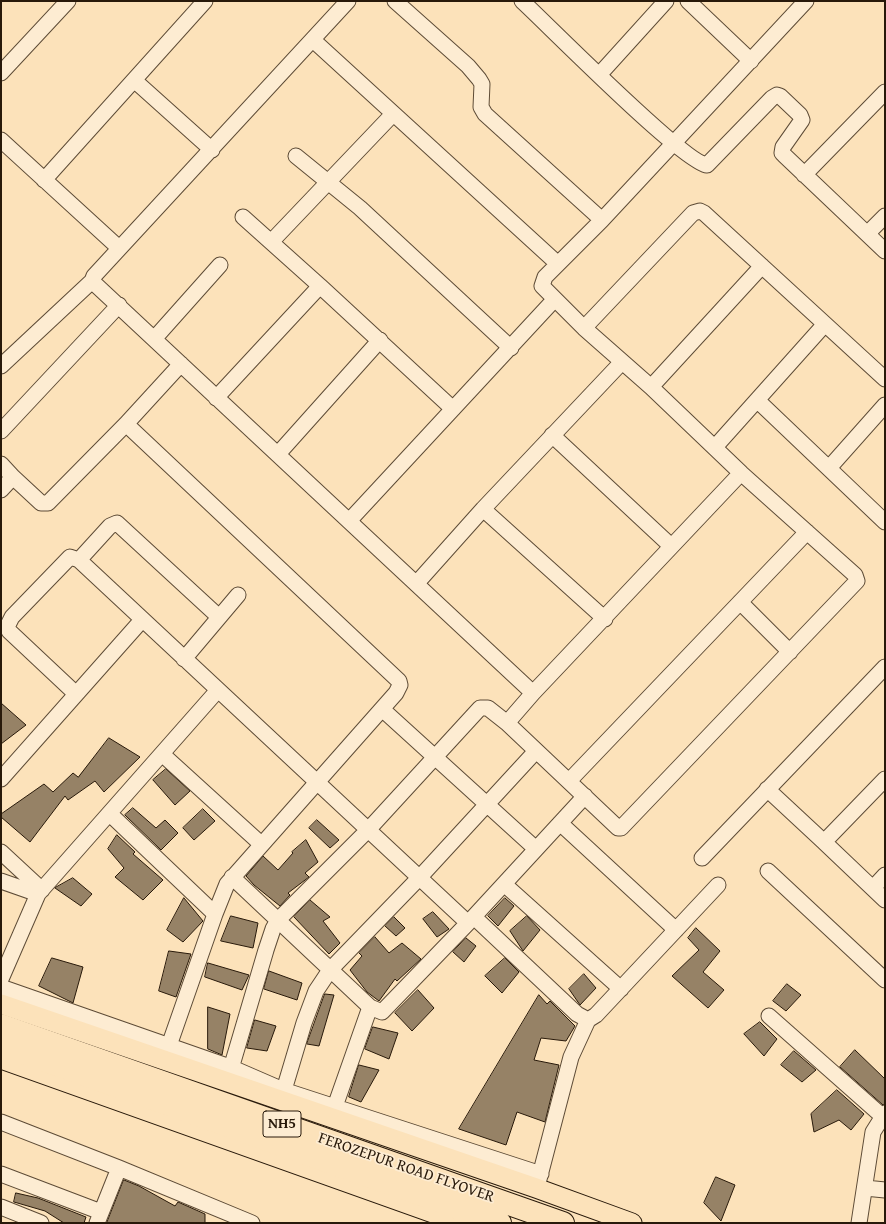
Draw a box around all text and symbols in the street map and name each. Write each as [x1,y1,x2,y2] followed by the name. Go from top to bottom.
[263,1111,301,1137] road number: NH5
[315,1129,497,1207] street label: FEROZEPUR ROAD FLYOVER

